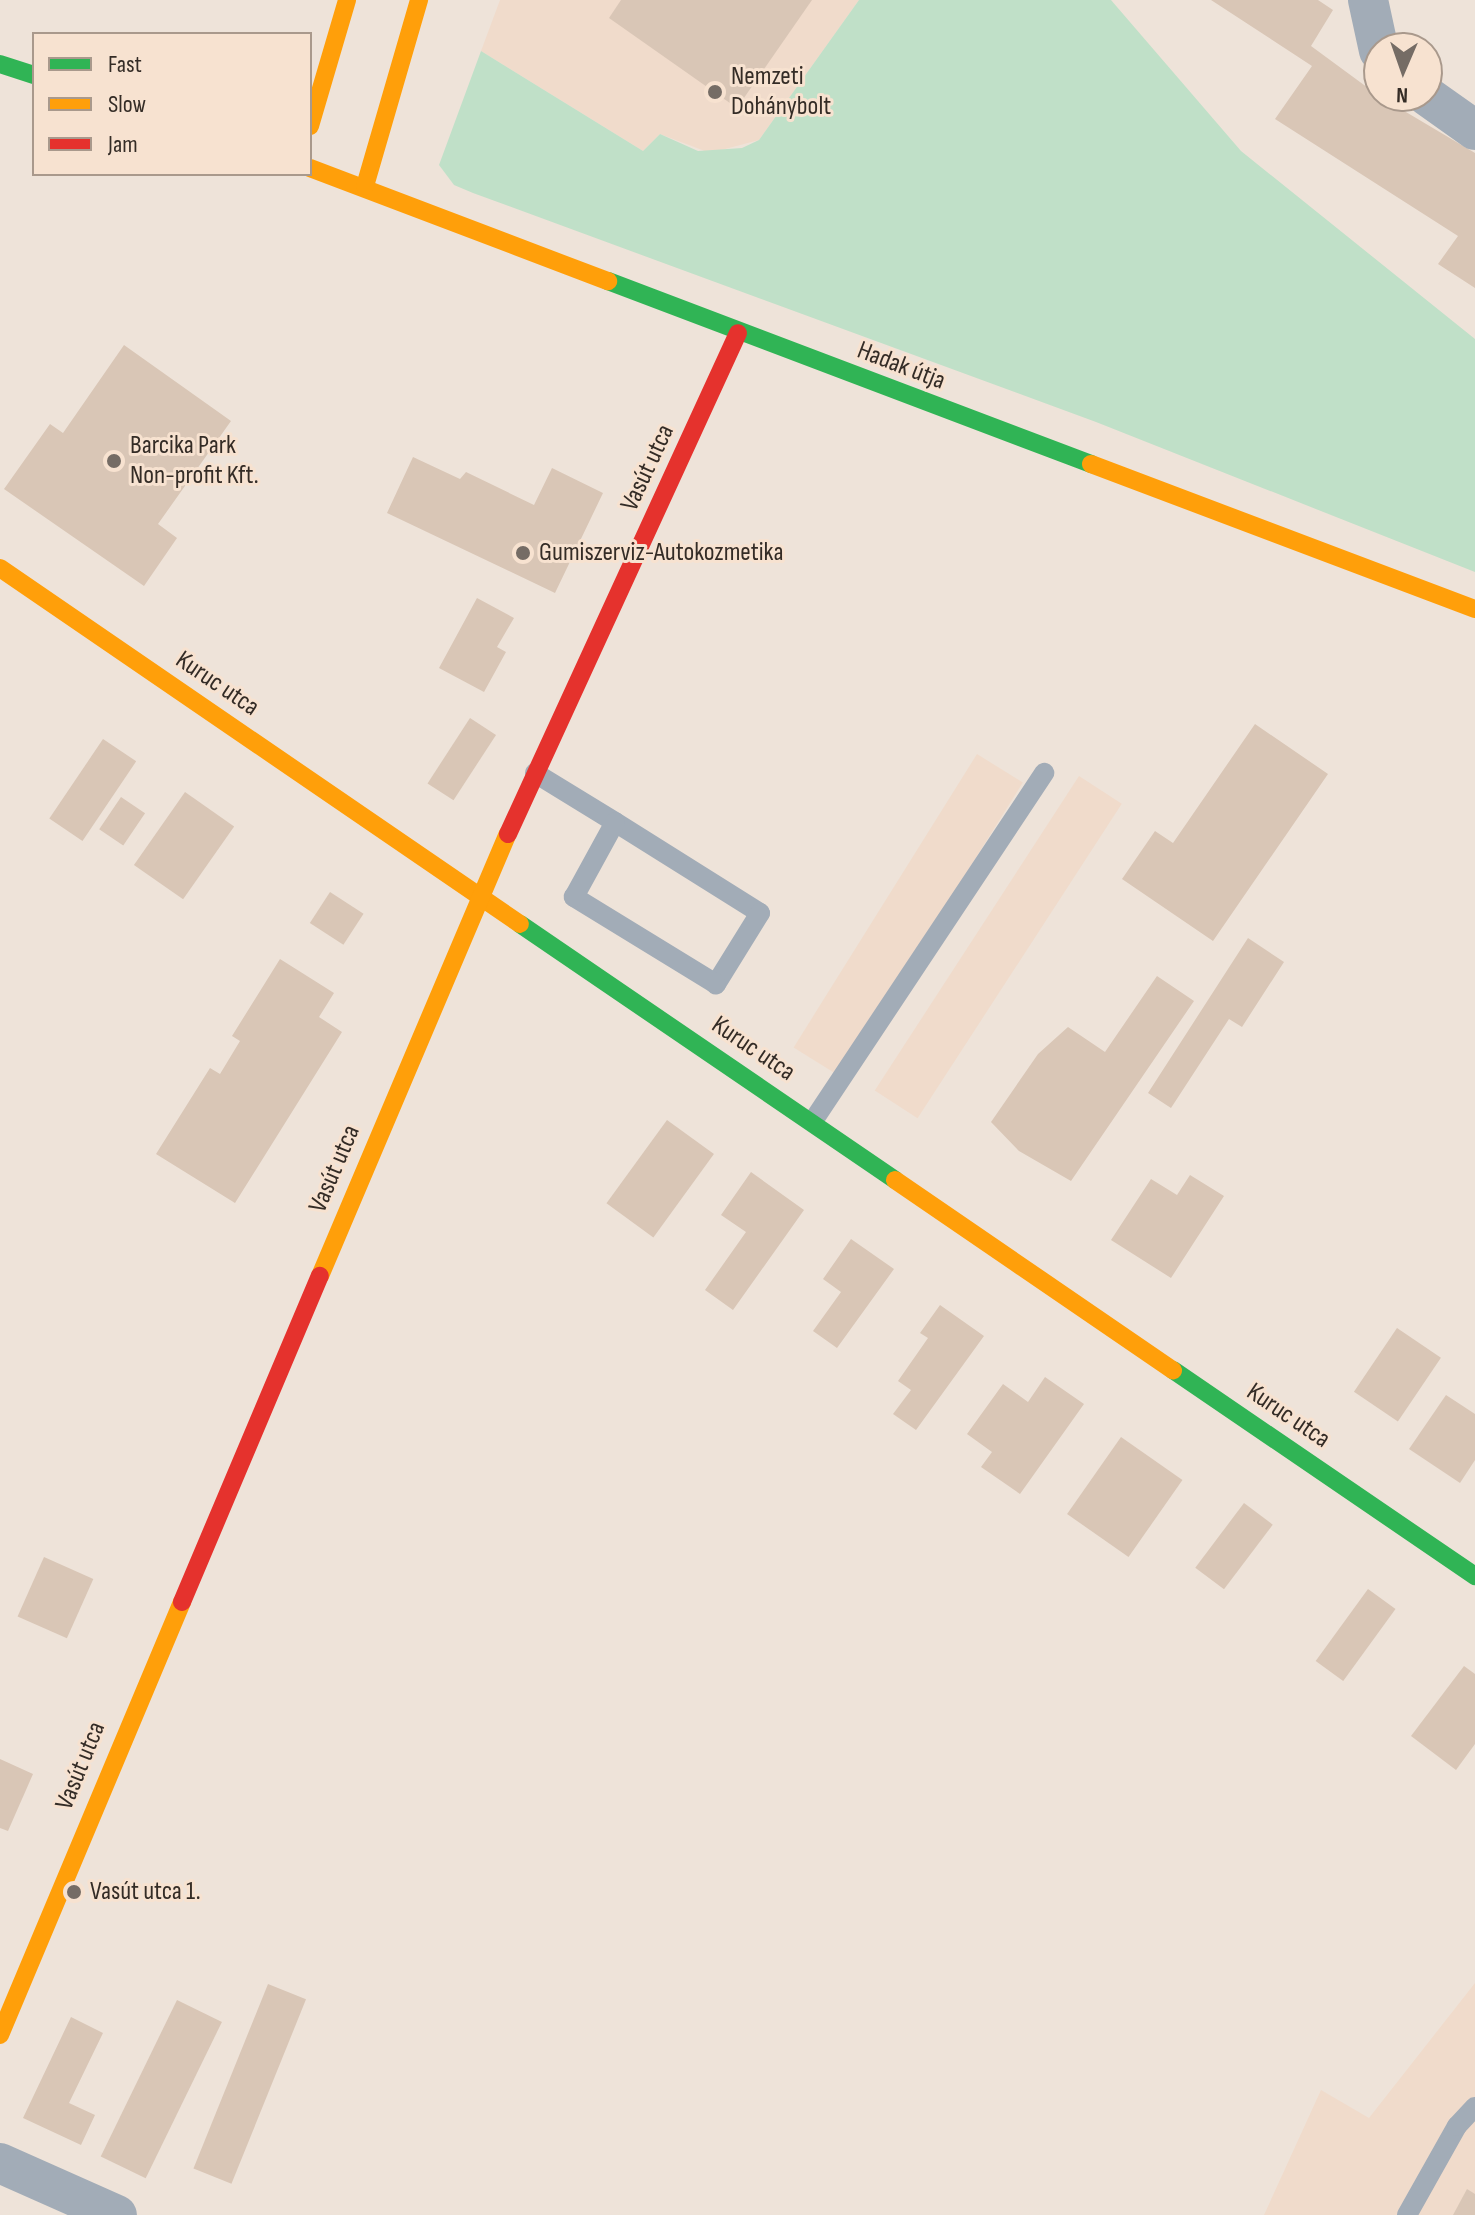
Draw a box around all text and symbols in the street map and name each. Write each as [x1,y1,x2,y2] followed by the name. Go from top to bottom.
[32,32,312,176] legend
[1363,32,1443,112] north arrow
[108,50,142,79] text: Fast
[731,61,831,122] place label: Nemzeti Dohánybolt
[1396,81,1409,108] text: N
[706,83,724,101] marker: Nemzeti Dohánybolt
[108,90,146,119] text: Slow
[108,130,138,159] text: Jam
[853,335,949,397] street label: Hadak útja
[614,420,682,516] street label: Vasút utca
[130,430,259,492] place label: Barcika Park Non-profit Kft.
[105,452,123,470] marker: Barcika Park Non-profit Kft.
[539,537,783,569] place label: Gumiszerviz-Autokozmetika
[514,544,532,562] marker: Gumiszerviz-Autokozmetika
[169,645,265,723] street label: Kuruc utca
[705,1010,801,1088] street label: Kuruc utca
[303,1121,367,1217] street label: Vasút utca
[1240,1377,1336,1455] street label: Kuruc utca
[49,1718,113,1814] street label: Vasút utca
[90,1876,201,1908] place label: Vasút utca 1.
[65,1883,83,1901] marker: Vasút utca 1.

